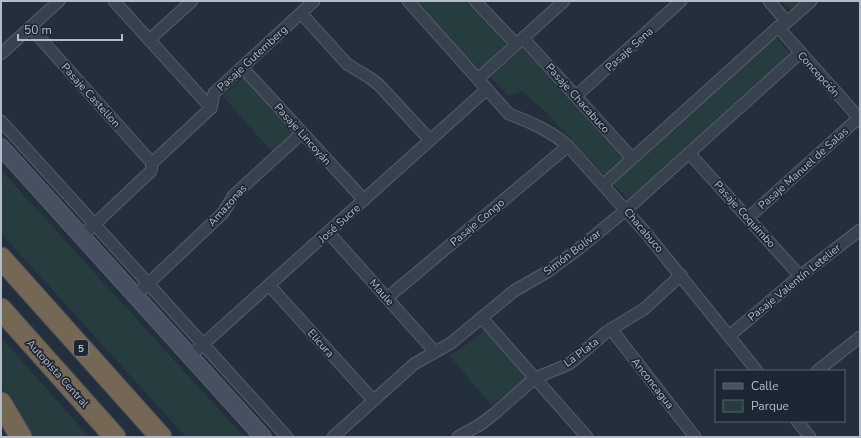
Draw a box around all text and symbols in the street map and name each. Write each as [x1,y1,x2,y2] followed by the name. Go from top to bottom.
[18,16,122,42] scale bar
[24,22,52,38] text: 50 m
[214,22,291,95] street label: Pasaje Gutemberg
[602,24,657,75] street label: Pasaje Sena
[794,48,843,100] street label: Concepción
[58,60,124,131] street label: Pasaje Castellon
[542,60,613,136] street label: Pasaje Chacabuco
[271,100,334,168] street label: Pasaje Lincoyán
[755,124,852,213] street label: Pasaje Manuel de Salas
[711,178,779,251] street label: Pasaje Coquimbo
[204,181,250,230] street label: Amazonas
[447,195,508,250] street label: Pasaje Congo
[314,201,364,247] street label: José Sucre
[621,205,667,256] street label: Chacabuco
[540,226,604,279] street label: Simón Bolívar
[745,240,844,325] street label: Pasaje Valentín Letelier
[366,276,397,309] street label: Maule
[304,326,337,361] street label: Elicura
[561,334,602,371] street label: La Plata
[23,336,93,411] street label: Autopista Central
[74,340,88,356] road number: 5
[628,355,677,412] street label: Anconcagua
[715,370,845,422] legend
[751,378,779,394] text: Calle
[751,398,789,414] text: Parque

